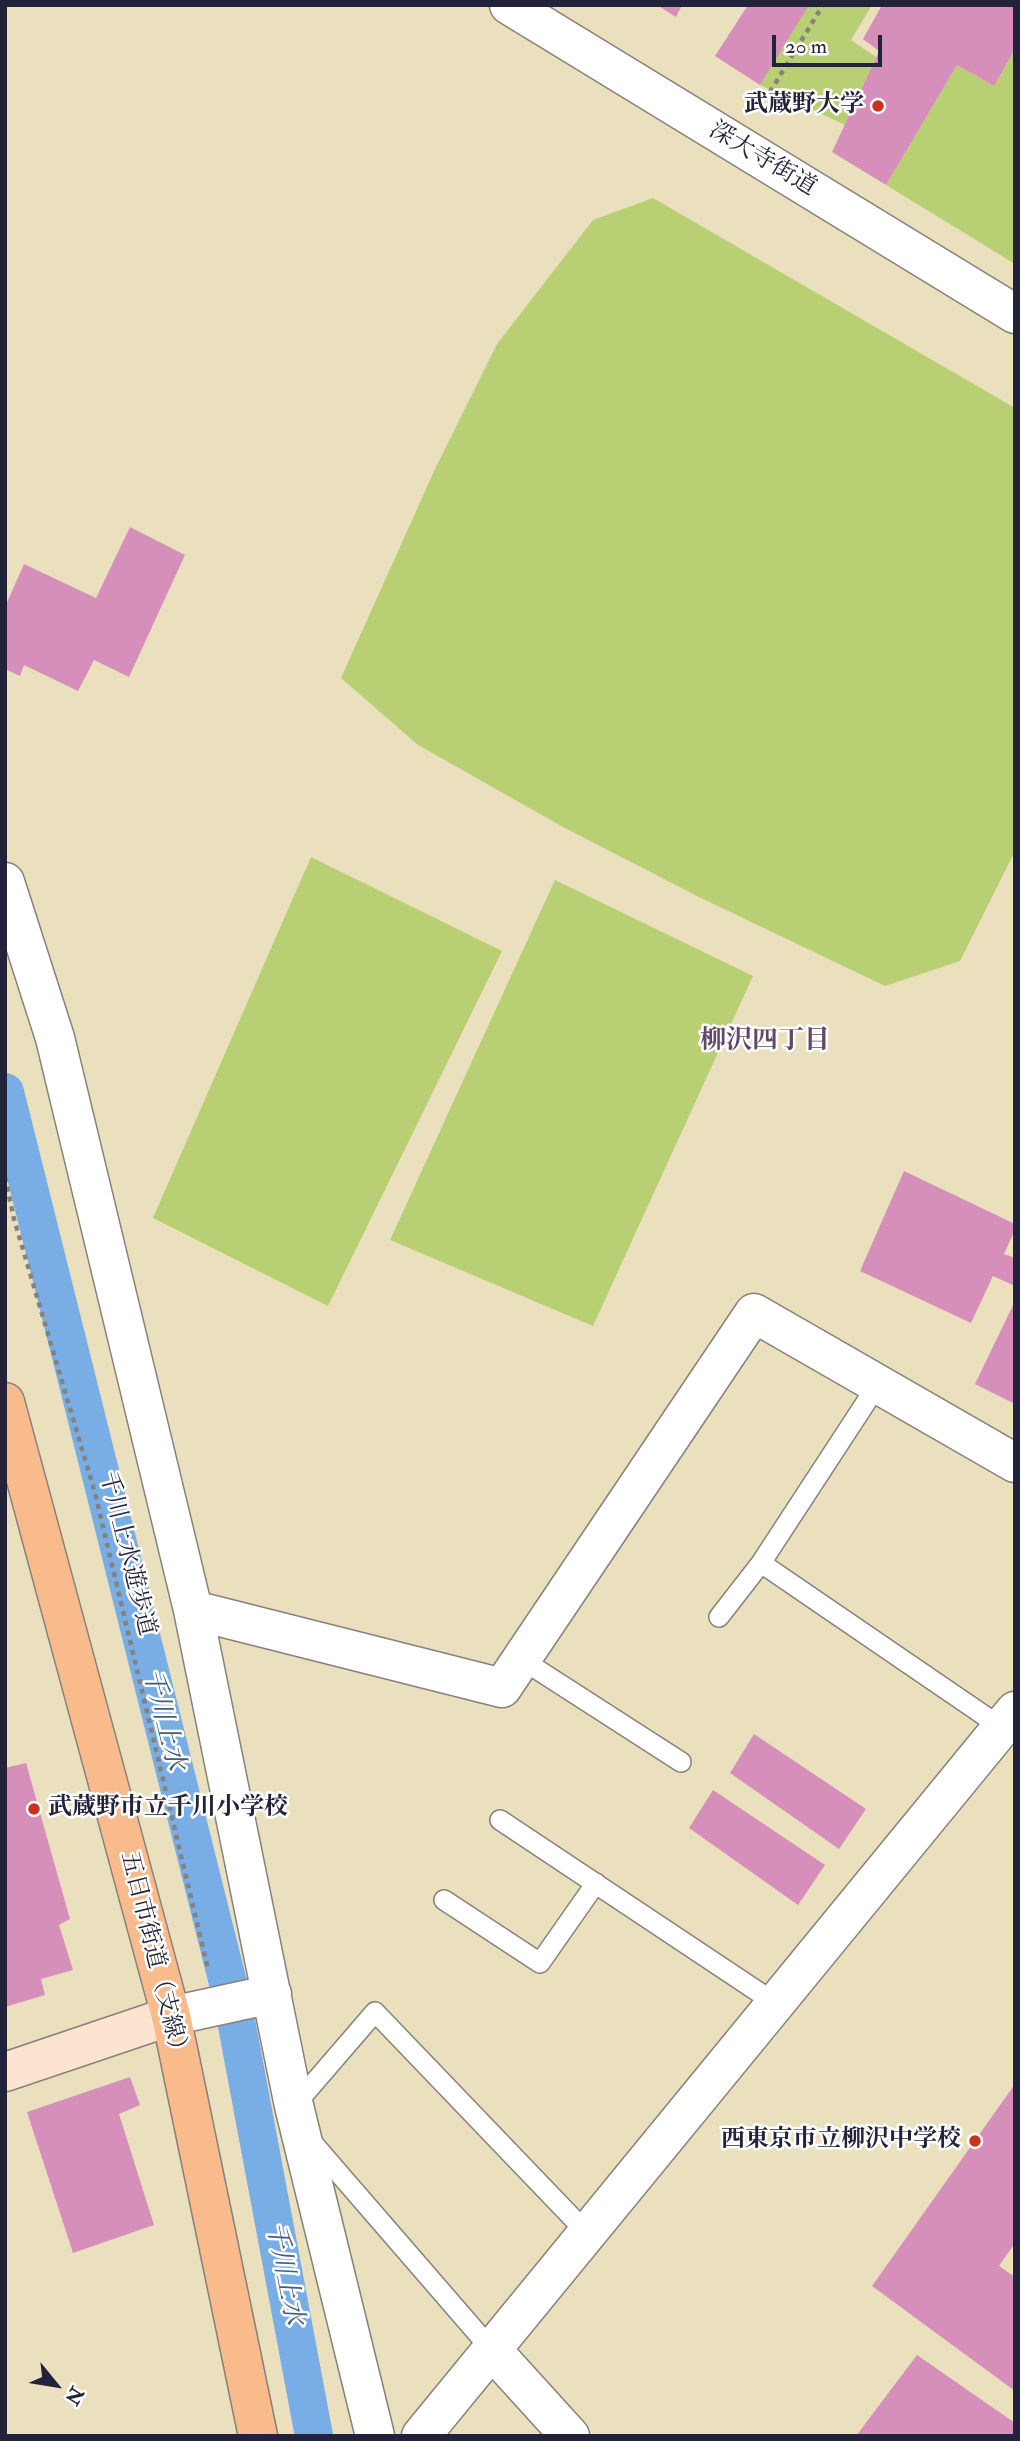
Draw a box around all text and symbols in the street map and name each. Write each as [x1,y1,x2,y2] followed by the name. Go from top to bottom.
[775,21,885,65] scale bar
[785,33,827,60] text: 20 m
[744,92,864,120] place label: 武蔵野大学
[870,98,886,114] marker: 武蔵野大学
[703,117,821,203] street label: 深大寺街道
[700,1026,830,1058] district label: 柳沢四丁目
[92,1469,160,1639] street label: 千川上水遊歩道
[134,1666,190,1774] water label: 千川上水
[48,1795,288,1823] place label: 武蔵野市立千川小学校
[26,1801,42,1817] marker: 武蔵野市立千川小学校
[113,1849,193,2065] street label: 五日市街道（支線）
[721,2127,961,2155] place label: 西東京市立柳沢中学校
[967,2133,983,2149] marker: 西東京市立柳沢中学校
[258,2220,308,2328] water label: 千川上水
[21,2350,91,2420] north arrow
[60,2382,89,2409] text: N

